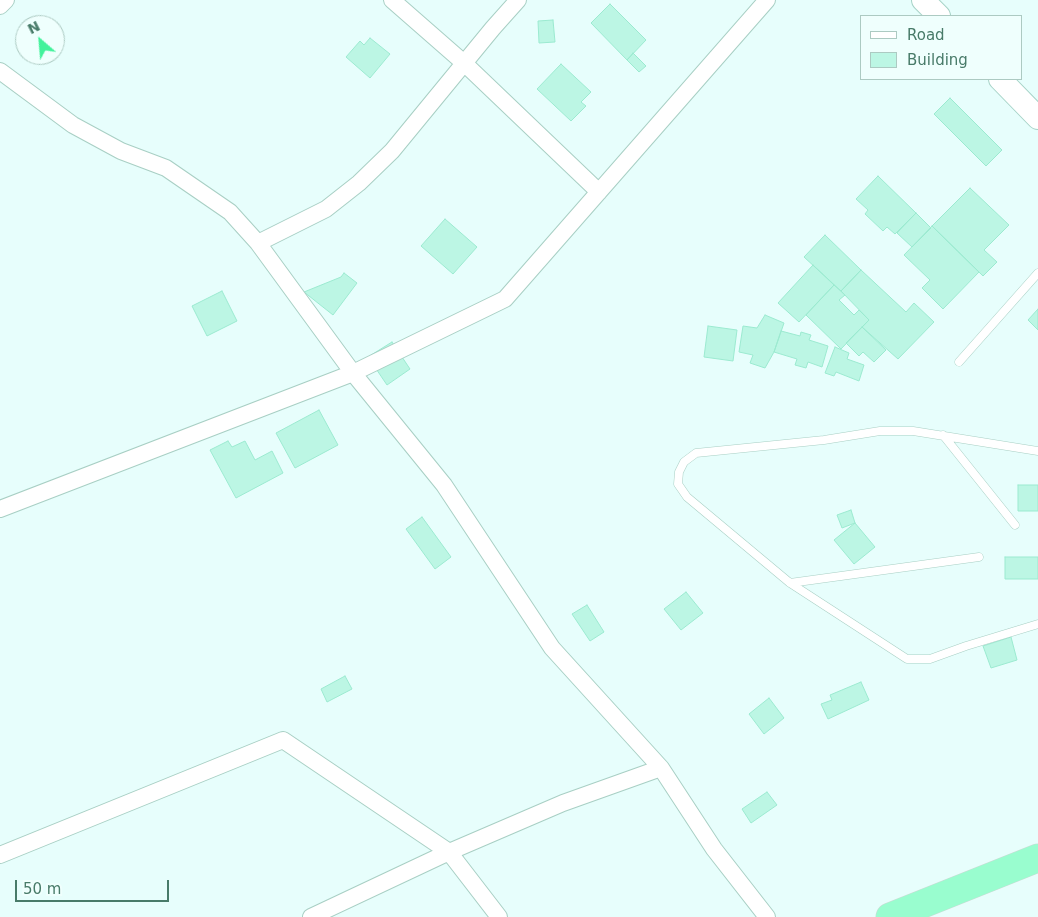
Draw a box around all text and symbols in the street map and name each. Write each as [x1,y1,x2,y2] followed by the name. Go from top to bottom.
[15,15,65,65] north arrow
[860,15,1023,80] legend
[25,18,42,37] text: N
[907,26,945,44] text: Road
[907,51,968,69] text: Building
[18,870,171,902] scale bar
[23,880,61,898] text: 50 m

